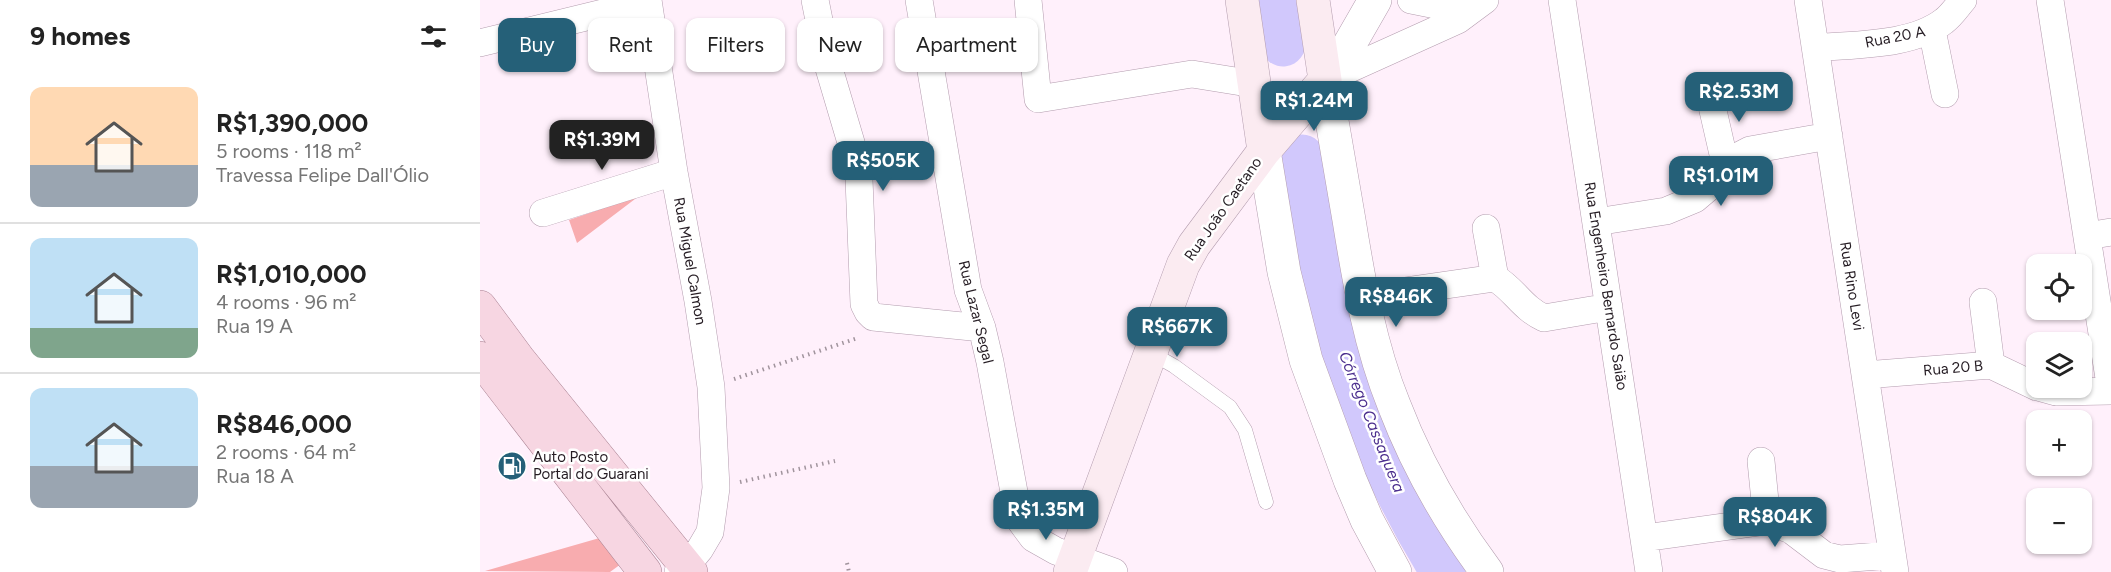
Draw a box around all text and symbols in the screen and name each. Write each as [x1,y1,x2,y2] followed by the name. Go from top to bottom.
[498,18,576,72] chip: Buy
[588,18,674,72] chip: Rent
[686,18,785,72] chip: Filters
[797,18,883,72] chip: New
[895,18,1038,72] chip: Apartment
[30,20,130,52] text: 9 homes
[417,20,450,53] icon: filters
[1863,22,1927,52] street label: Rua 20 A
[1684,72,1794,123] pin: R$2.53M
[1699,79,1779,103] text: R$2.53M
[1259,81,1369,132] pin: R$1.24M
[1275,88,1353,112] text: R$1.24M
[216,107,368,139] text: R$1,390,000
[78,111,150,183] icon: home
[547,120,657,171] pin: R$1.39M
[563,127,641,151] text: R$1.39M
[216,139,362,163] text: 5 rooms · 118 m²
[834,141,932,192] pin: R$505K
[846,148,920,172] text: R$505K
[1180,153,1266,264] street label: Rua João Caetano
[1666,156,1776,207] pin: R$1.01M
[216,163,429,187] text: Travessa Felipe Dall'Ólio
[1683,163,1759,187] text: R$1.01M
[1581,181,1631,392] street label: Rua Engenheiro Bernardo Saião
[670,196,710,326] street label: Rua Miguel Calmon
[1836,240,1868,332] street label: Rua Rino Levi
[2026,254,2092,554] map controls
[2026,254,2092,320] button: locate
[216,258,367,290] text: R$1,010,000
[955,259,997,365] street label: Rua Lazar Segal
[78,262,150,334] icon: home
[1347,277,1445,328] pin: R$846K
[1359,284,1433,308] text: R$846K
[216,290,356,314] text: 4 rooms · 96 m²
[1128,307,1226,358] pin: R$667K
[216,314,293,338] text: Rua 19 A
[1141,314,1213,338] text: R$667K
[2026,332,2092,398] button: layers
[1335,349,1409,495] water label: Córrego Cassaquera
[1922,356,1984,380] street label: Rua 20 B
[216,408,352,440] text: R$846,000
[2026,410,2092,476] button: +
[78,412,150,484] icon: home
[216,440,356,464] text: 2 rooms · 64 m²
[533,448,649,483] place label: Auto Posto Portal do Guarani
[496,450,528,482] fuel station icon: Auto Posto Portal do Guarani
[216,464,294,488] text: Rua 18 A
[2026,488,2092,554] button: −
[991,490,1101,541] pin: R$1.35M
[1007,497,1085,521] text: R$1.35M
[1726,497,1824,548] pin: R$804K
[1737,504,1813,528] text: R$804K

